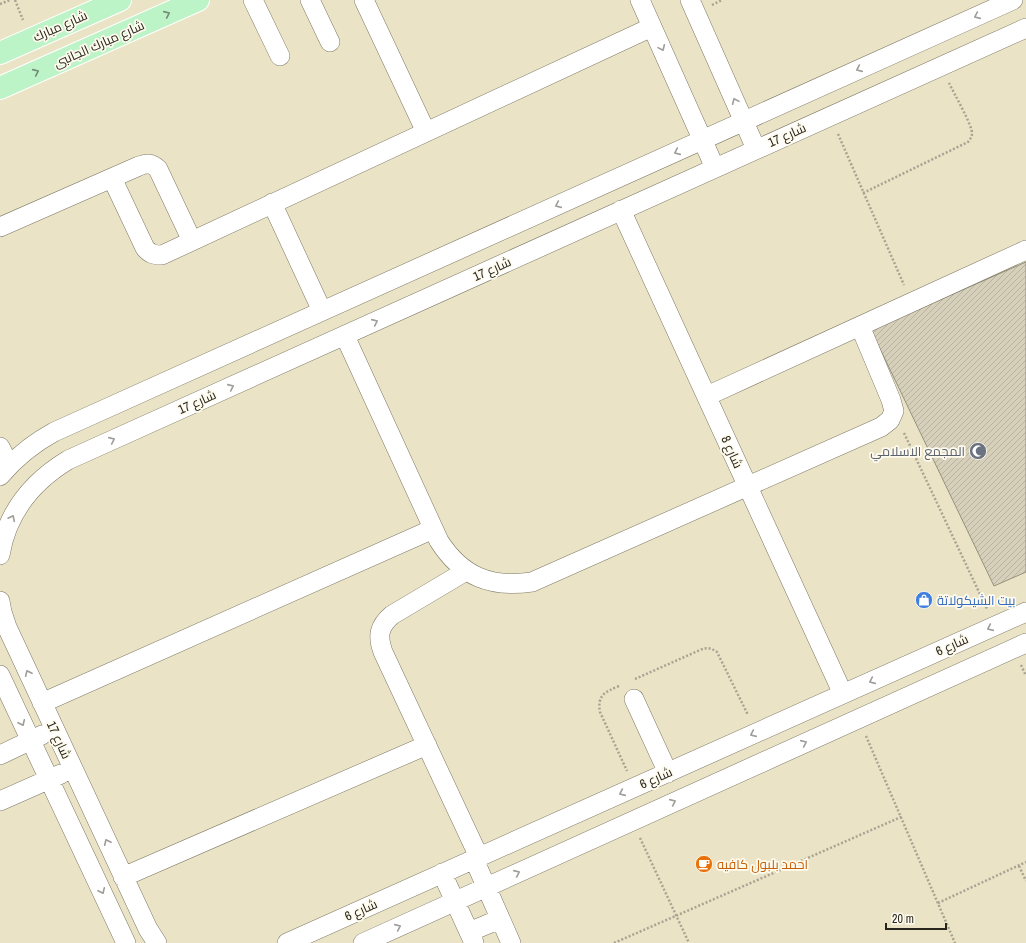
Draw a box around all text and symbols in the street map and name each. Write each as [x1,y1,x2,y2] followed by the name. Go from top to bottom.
[30,6,90,46] street label: شارع مبارك
[163,11,171,19] one-way arrow
[974,11,982,19] one-way arrow
[51,16,147,72] street label: شارع مبارك الجانبى
[657,44,665,52] one-way arrow
[855,65,862,73] one-way arrow
[32,69,39,77] one-way arrow
[732,98,740,105] one-way arrow
[765,119,809,151] street label: شارع 17
[673,147,680,155] one-way arrow
[555,200,562,208] one-way arrow
[470,253,514,285] street label: شارع 17
[370,319,378,327] one-way arrow
[226,384,234,392] one-way arrow
[175,386,219,418] street label: شارع 17
[717,433,747,471] street label: شارع 8
[108,437,115,445] one-way arrow
[968,441,988,461] mosque icon: المجمع الاسلامي
[870,443,965,462] place label: المجمع الاسلامي
[7,515,15,522] one-way arrow
[914,590,934,610] shop icon: بيت الشيكولاتة
[937,592,1015,609] place label: بيت الشيكولاتة
[987,623,995,631] one-way arrow
[933,630,971,660] street label: شارع 6
[25,670,33,678] one-way arrow
[868,676,876,684] one-way arrow
[43,718,75,762] street label: شارع 17
[18,719,26,726] one-way arrow
[749,729,756,737] one-way arrow
[800,740,808,748] one-way arrow
[637,763,675,793] street label: شارع 6
[618,788,626,796] one-way arrow
[670,799,677,807] one-way arrow
[104,839,112,846] one-way arrow
[694,854,714,874] cafe icon: احمد بلبول كافيه
[717,856,808,873] place label: احمد بلبول كافيه
[513,870,520,878] one-way arrow
[97,886,105,894] one-way arrow
[342,895,380,925] street label: شارع 6
[886,905,946,931] scale bar
[892,911,914,927] text: 20 m
[394,924,401,932] one-way arrow

